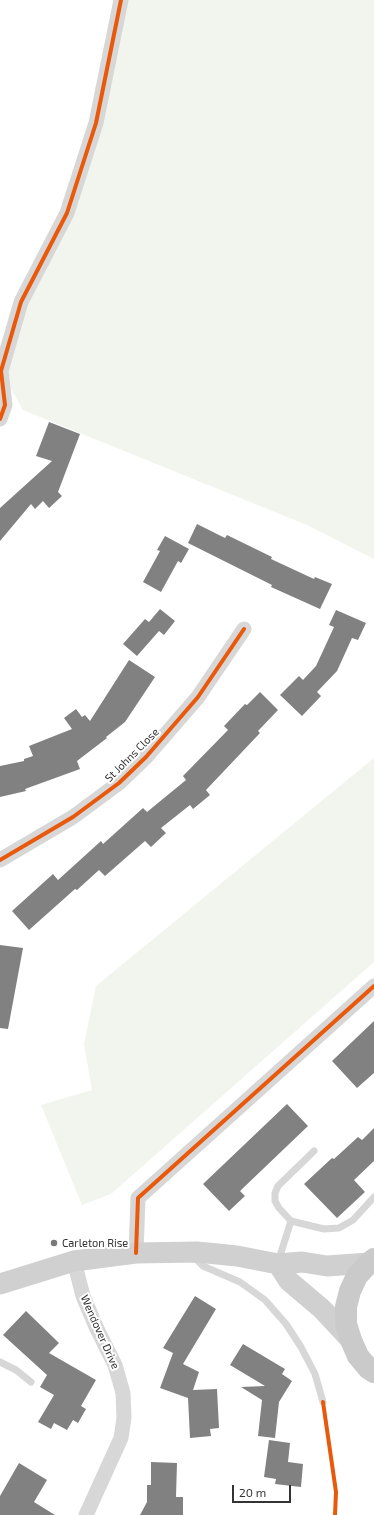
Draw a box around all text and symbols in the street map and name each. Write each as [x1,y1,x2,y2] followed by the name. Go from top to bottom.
[102,725,162,785] street label: St Johns Close
[62,1236,128,1250] place label: Carleton Rise
[49,1238,59,1248] marker: Carleton Rise
[78,1293,122,1371] street label: Wendover Drive
[234,1477,293,1503] scale bar
[239,1485,266,1499] text: 20 m

